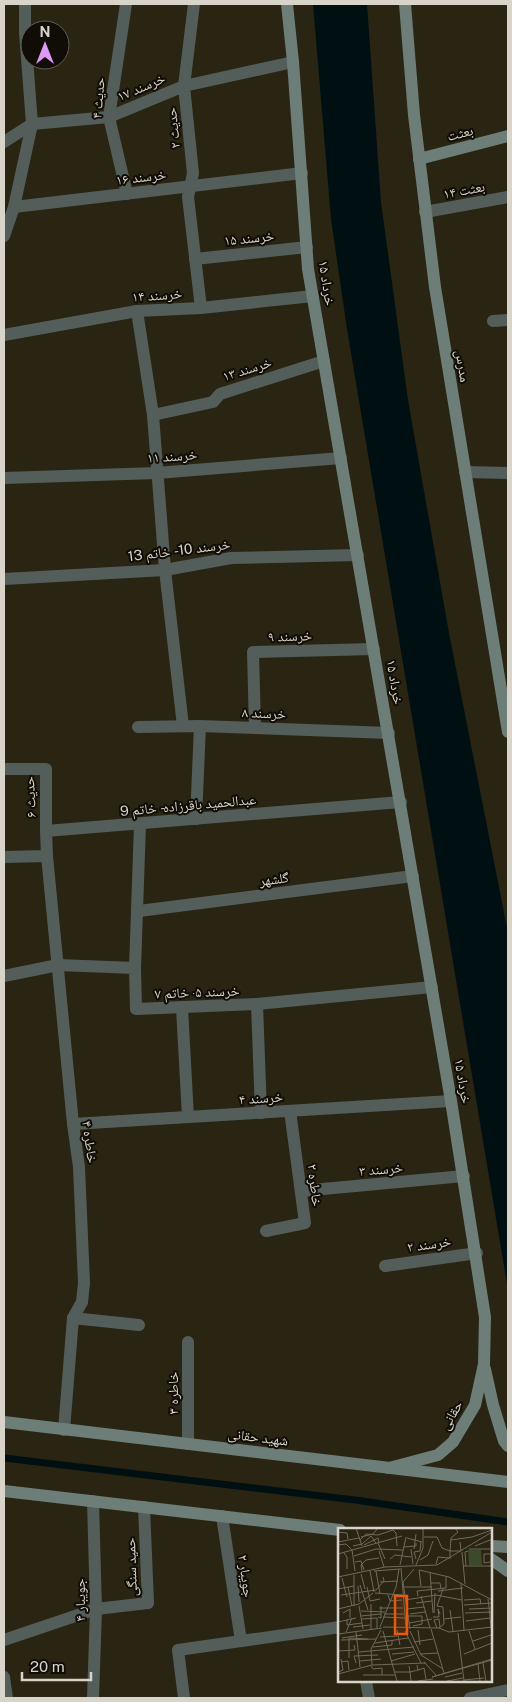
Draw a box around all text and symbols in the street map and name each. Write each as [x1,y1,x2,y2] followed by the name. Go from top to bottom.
[20,20,70,70] north arrow
[40,24,50,40] text: N
[115,70,168,105] street label: خرسند ۱۷
[88,77,108,119] street label: حدیث ۴
[163,106,183,149] street label: حدیث ۲
[445,122,475,144] street label: بعثت
[115,166,167,189] street label: خرسند ۱۶
[442,178,486,202] street label: بعثت ۱۴
[223,227,275,250] street label: خرسند ۱۵
[315,259,338,307] street label: ۱۵ خرداد
[131,285,183,306] street label: خرسند ۱۴
[452,349,473,384] street label: مدرس
[221,354,274,385] street label: خرسند ۱۳
[146,446,198,467] street label: خرسند ۱۱
[127,536,231,566] street label: خرسند 10 - خاتم 13
[268,627,312,646] street label: خرسند ۹
[382,658,407,706] street label: ۱۵ خرداد
[242,704,286,723] street label: خرسند ۸
[21,776,39,818] street label: حدیث ۶
[119,791,257,821] street label: عبدالحمید باقرزاده- خاتم 9
[257,869,290,890] street label: گلشهر
[154,983,240,1003] street label: خرسند ۵- خاتم ۷
[450,1057,475,1105] street label: ۱۵ خرداد
[238,1088,284,1109] street label: خرسند ۴
[78,1120,101,1165] street label: خاطره ۴
[358,1159,404,1180] street label: خرسند ۳
[303,1163,326,1207] street label: خاطره ۲
[406,1233,452,1256] street label: خرسند ۲
[165,1372,182,1414] street label: خاطره ۳
[436,1397,467,1433] street label: حقانی
[227,1425,289,1450] street label: شهید حقانی
[338,1528,492,1682] inset map
[122,1537,141,1597] street label: حمید سنگی
[234,1554,257,1599] street label: جویبار ۲
[72,1578,89,1622] street label: جویبار ۴
[22,1650,91,1682] scale bar
[30,1658,65,1675] text: 20 m

